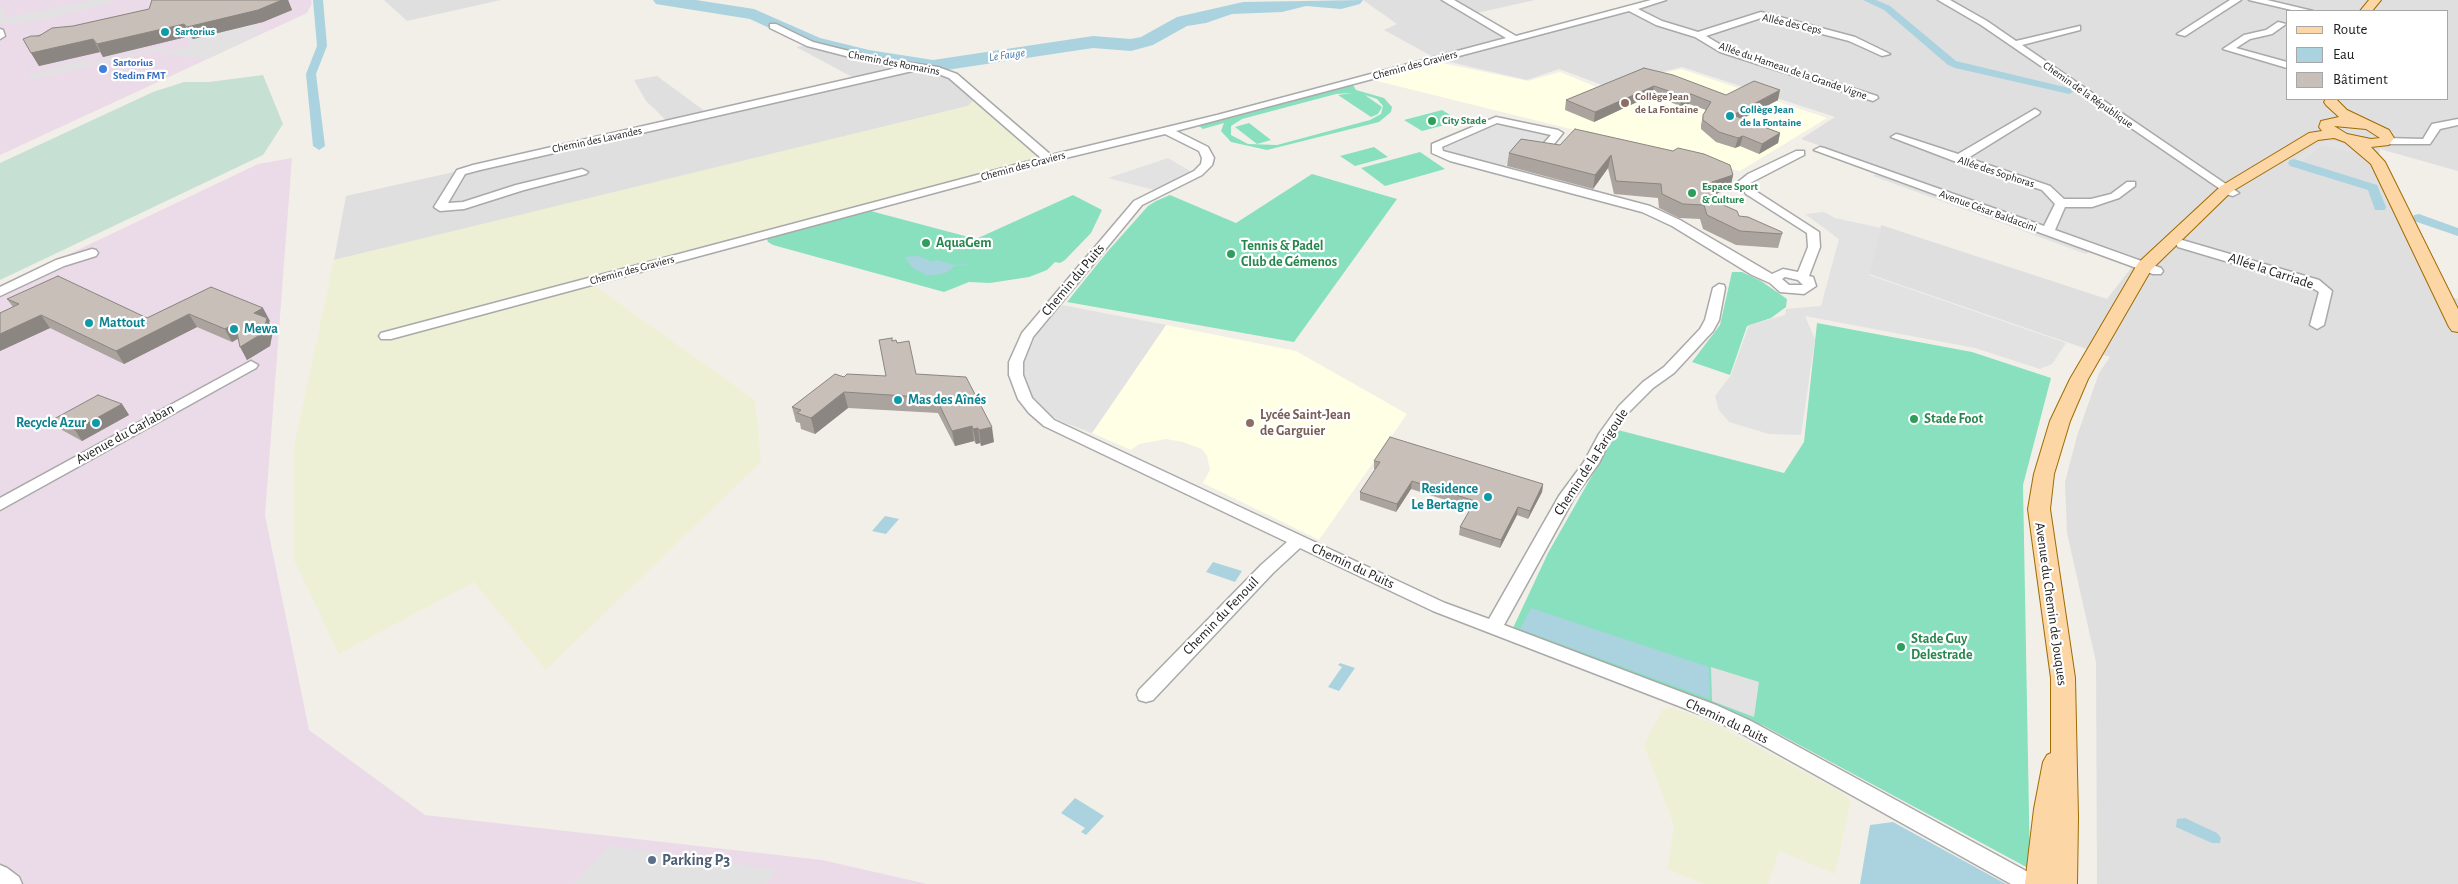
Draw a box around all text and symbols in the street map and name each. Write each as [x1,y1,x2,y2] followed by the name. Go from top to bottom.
[2286,10,2448,100] legend
[1761,11,1823,37] street label: Allée des Ceps
[2333,22,2367,37] text: Route
[175,25,215,39] place label: Sartorius
[159,26,171,38] marker: Sartorius
[1717,39,1869,103] street label: Allée du Hameau de la Grande Vigne
[988,45,1026,65] water label: Le Fauge
[1371,47,1459,83] street label: Chemin des Graviers
[2333,47,2355,62] text: Eau
[847,48,941,78] street label: Chemin des Romarins
[113,56,166,82] place label: Sartorius Stedim FMT
[2040,59,2136,131] street label: Chemin de la République
[97,63,109,75] marker: Sartorius Stedim FMT
[2333,72,2388,87] text: Bâtiment
[1635,90,1698,116] place label: Collège Jean de La Fontaine
[1619,97,1631,109] marker: Collège Jean de La Fontaine
[1740,103,1801,129] place label: Collège Jean de la Fontaine
[1724,110,1736,122] marker: Collège Jean de la Fontaine
[1442,114,1486,128] place label: City Stade
[1426,115,1438,127] marker: City Stade
[551,124,643,156] street label: Chemin des Lavandes
[979,148,1067,184] street label: Chemin des Graviers
[1956,153,2036,191] street label: Allée des Sophoras
[1702,180,1758,206] place label: Espace Sport & Culture
[1686,187,1698,199] marker: Espace Sport & Culture
[1937,187,2039,235] street label: Avenue César Baldaccini
[936,235,991,251] place label: AquaGem
[920,237,932,249] marker: AquaGem
[1241,238,1337,270] place label: Tennis & Padel Club de Gémenos
[1038,240,1108,320] street label: Chemin du Puits
[1225,248,1237,260] marker: Tennis & Padel Club de Gémenos
[2226,249,2316,293] street label: Allée la Carriade
[588,252,676,288] street label: Chemin des Graviers
[99,315,145,331] place label: Mattout
[83,317,95,329] marker: Mattout
[244,321,278,337] place label: Mewa
[228,323,240,335] marker: Mewa
[908,392,986,408] place label: Mas des Aînés
[892,394,904,406] marker: Mas des Aînés
[73,400,177,468] street label: Avenue du Garlaban
[1550,405,1632,519] street label: Chemin de la Farigoule
[1260,407,1351,440] place label: Lycée Saint-Jean de Garguier
[1924,411,1983,427] place label: Stade Foot
[1908,413,1920,425] marker: Stade Foot
[16,415,86,431] place label: Recycle Azur
[90,417,102,429] marker: Recycle Azur
[1244,417,1256,429] marker: Lycée Saint-Jean de Garguier
[1411,481,1478,514] place label: Residence Le Bertagne
[1482,491,1494,503] marker: Residence Le Bertagne
[2031,521,2071,687] street label: Avenue du Chemin de Jouques
[1309,540,1397,592] street label: Chemin du Puits
[1180,573,1262,659] street label: Chemin du Fenouil
[1911,631,1973,664] place label: Stade Guy Delestrade
[1895,641,1907,653] marker: Stade Guy Delestrade
[1683,695,1771,747] street label: Chemin du Puits
[662,850,730,870] place label: Parking P3
[646,854,658,866] marker: Parking P3

